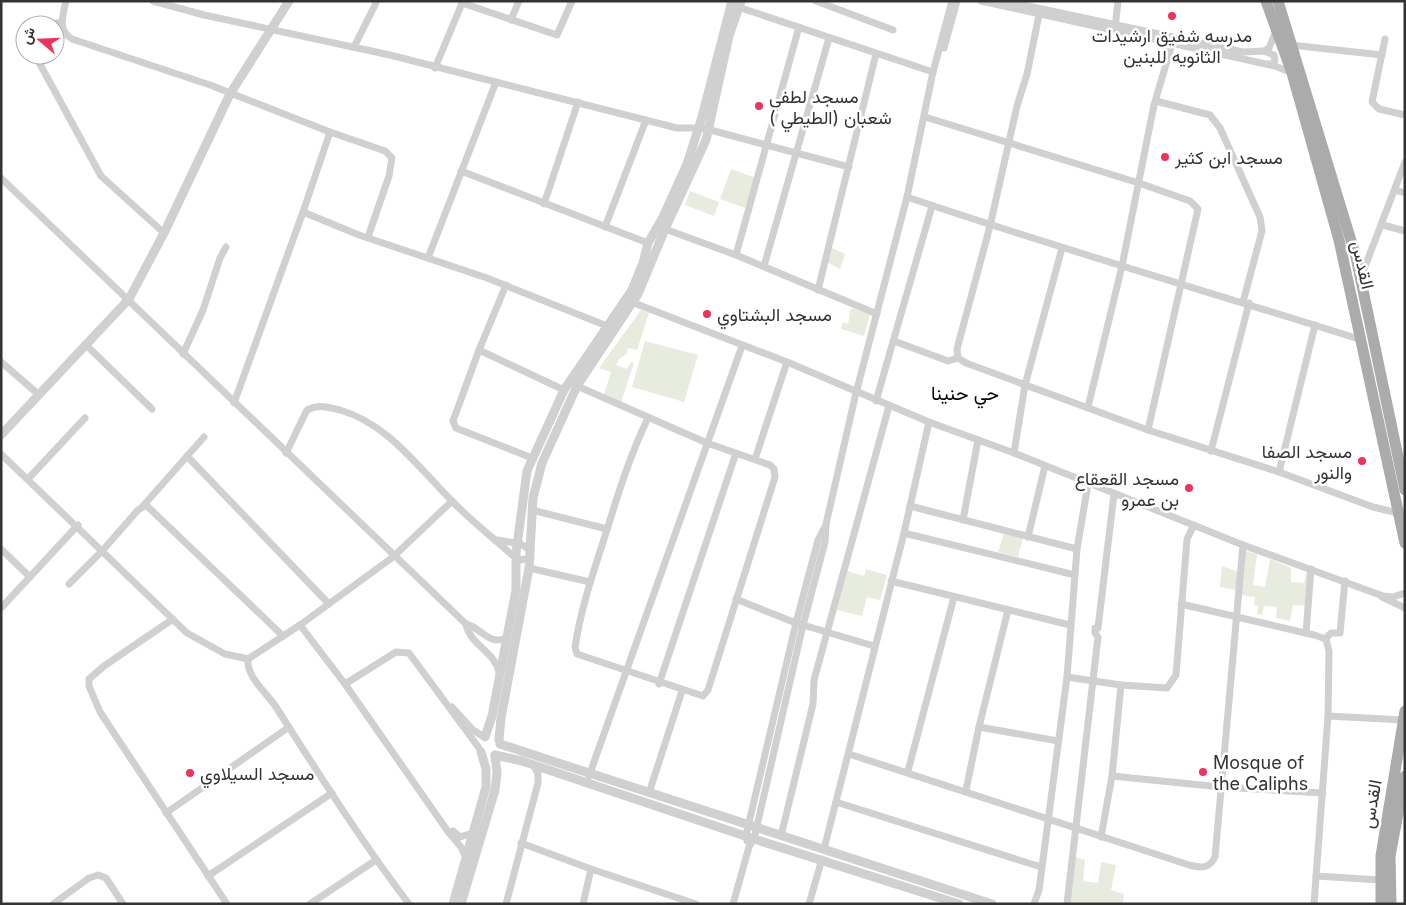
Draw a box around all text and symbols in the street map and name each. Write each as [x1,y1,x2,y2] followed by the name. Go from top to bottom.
[1166,10,1178,22] marker: مدرسه شفيق ارشيدات الثانويه للبنين
[15,15,65,65] north arrow
[16,25,39,47] text: ش
[1092,25,1252,68] place label: مدرسه شفيق ارشيدات الثانويه للبنين
[769,86,892,133] place label: مسجد لطفي شعبان (الطيطي )
[753,100,765,112] marker: مسجد لطفي شعبان (الطيطي )
[1174,147,1283,169] place label: مسجد ابن كثير
[1159,151,1171,163] marker: مسجد ابن كثير
[1346,239,1379,292] street label: القدس
[717,304,832,330] place label: مسجد البشتاوي
[701,308,713,320] marker: مسجد البشتاوي
[931,382,999,409] district label: حي حنينا
[1262,441,1352,484] place label: مسجد الصفا والنور
[1356,455,1368,467] marker: مسجد الصفا والنور
[1075,468,1179,511] place label: مسجد القعقاع بن عمرو
[1183,482,1195,494] marker: مسجد القعقاع بن عمرو
[1213,752,1308,794] place label: Mosque of the Caliphs
[200,763,314,789] place label: مسجد السيلاوي
[1197,766,1209,778] marker: Mosque of the Caliphs
[184,767,196,779] marker: مسجد السيلاوي
[1356,778,1387,830] street label: القدس

